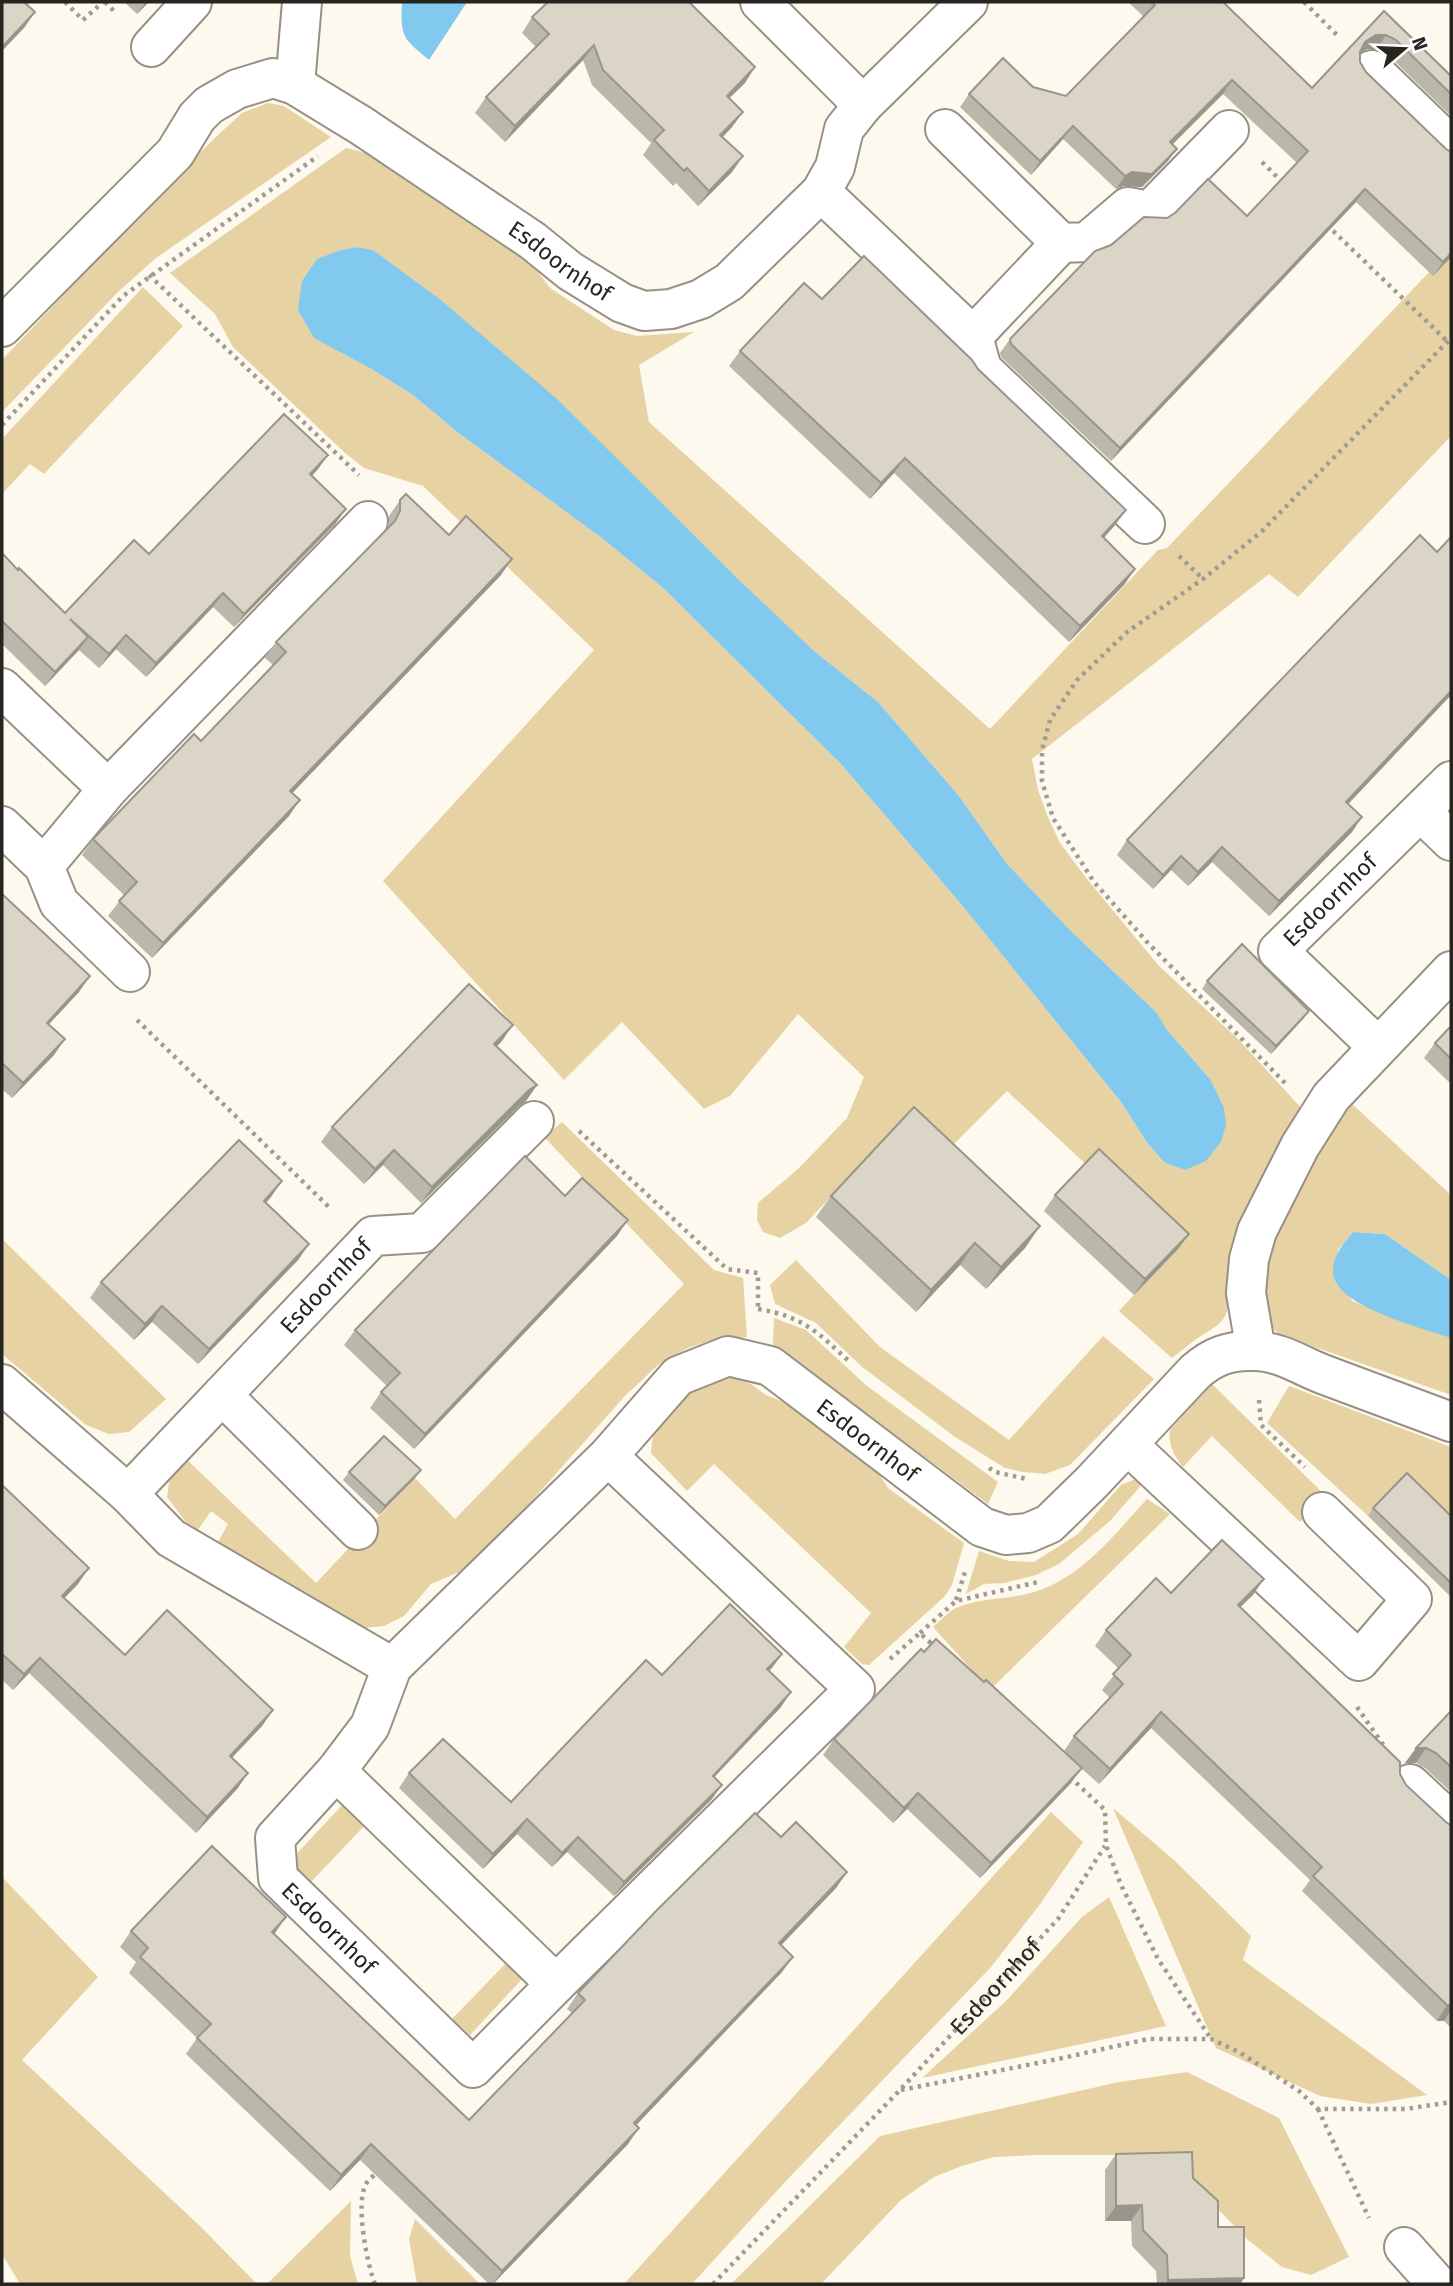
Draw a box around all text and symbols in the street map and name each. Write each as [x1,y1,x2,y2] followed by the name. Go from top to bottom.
[1369,14,1439,84] north arrow
[1407,34,1433,53] text: N
[503,215,619,309] street label: Esdoornhof
[1277,846,1384,952] street label: Esdoornhof
[274,1231,379,1339] street label: Esdoornhof
[811,1393,926,1489] street label: Esdoornhof
[276,1876,384,1982] street label: Esdoornhof
[944,1931,1048,2041] street label: Esdoornhof

